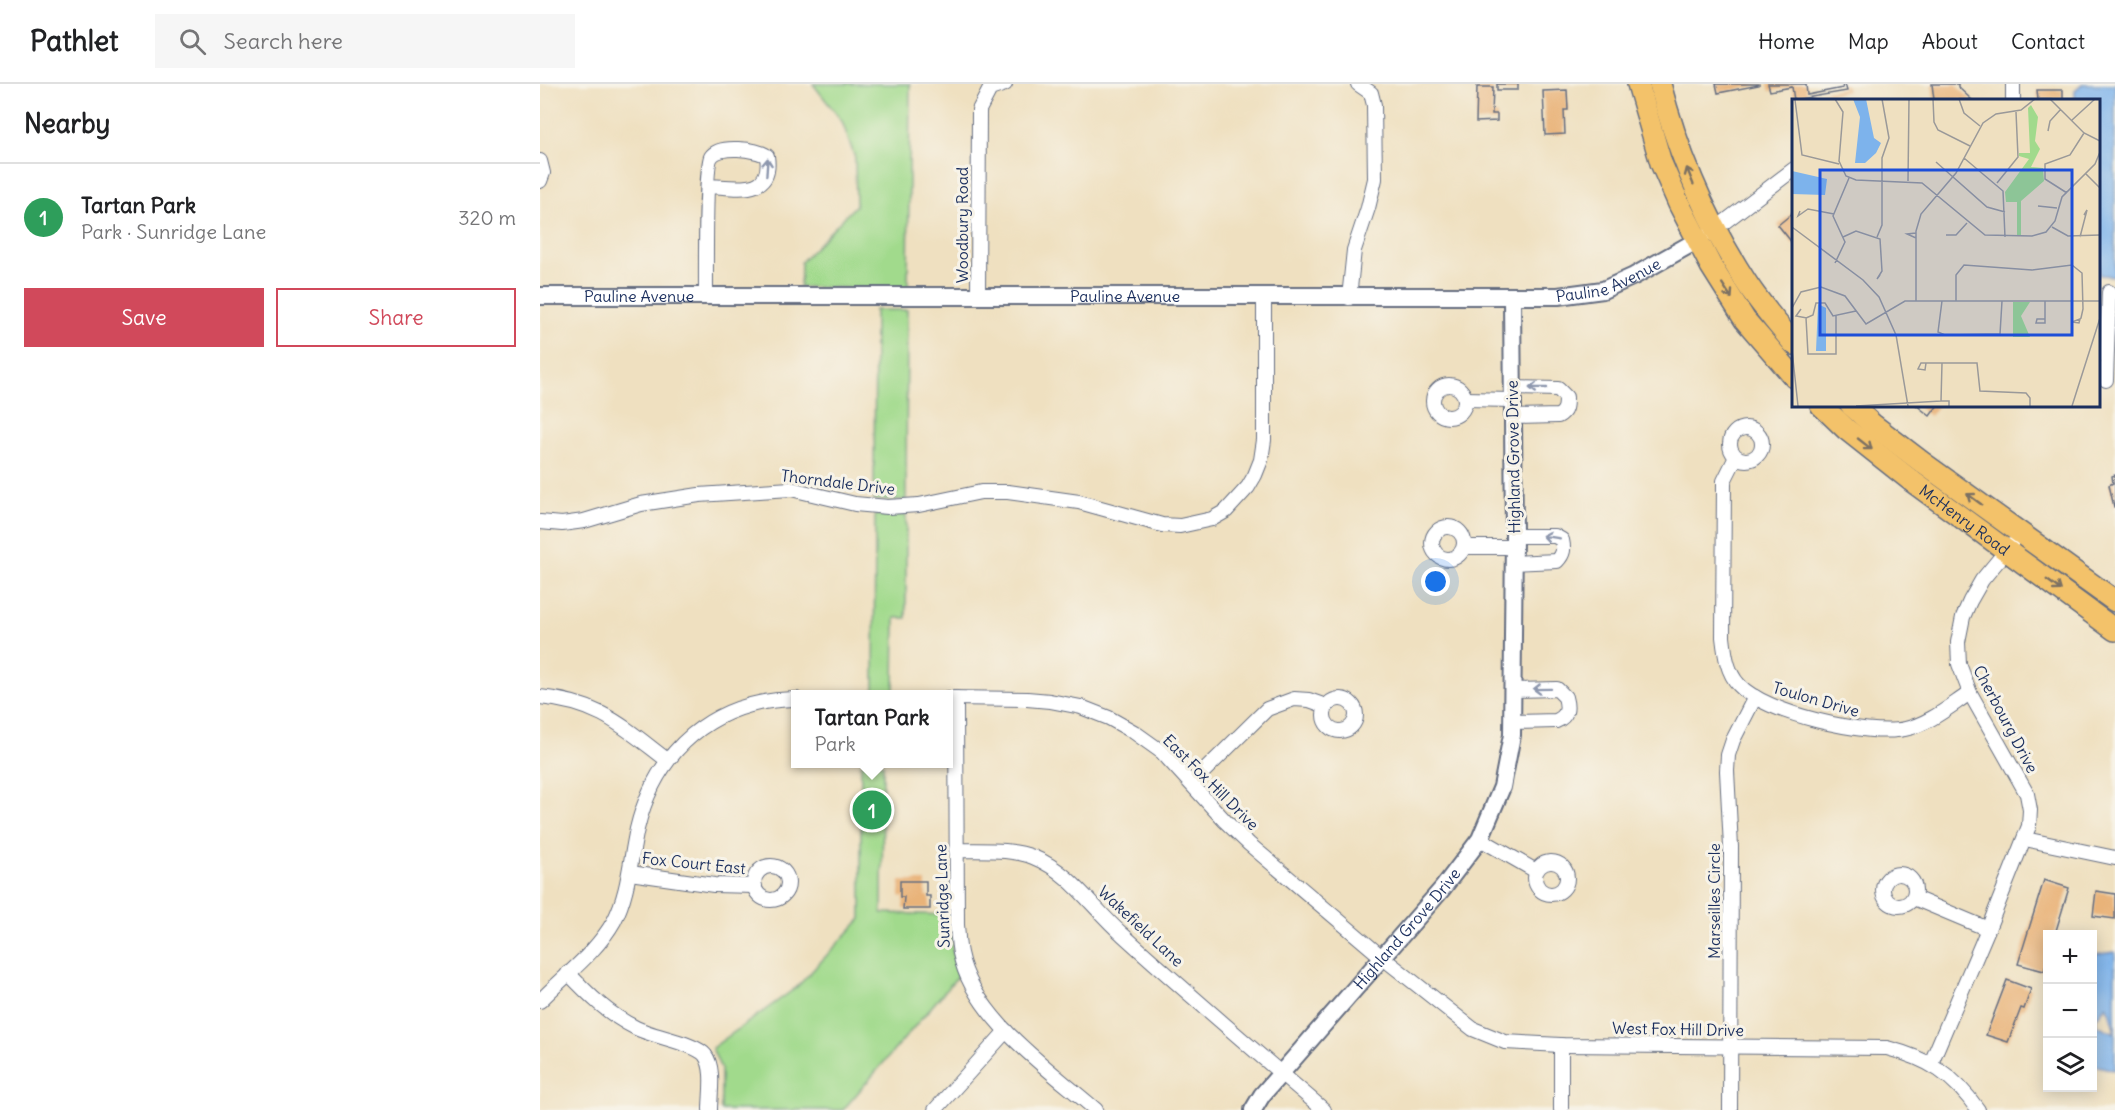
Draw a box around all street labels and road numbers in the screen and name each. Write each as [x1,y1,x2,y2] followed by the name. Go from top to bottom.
[952,167,972,283] street label: Woodbury Road
[1555,253,1664,306] street label: Pauline Avenue
[584,286,694,306] street label: Pauline Avenue
[1070,286,1180,306] street label: Pauline Avenue
[1502,380,1524,534] street label: Highland Grove Drive
[780,465,896,499] street label: Thorndale Drive
[1915,480,2014,560] street label: McHenry Road
[1969,662,2043,776] street label: Cherbourg Drive
[1770,677,1862,721] street label: Toulon Drive
[1159,730,1263,834] street label: East Fox Hill Drive
[1704,843,1724,959] street label: Marseilles Circle
[930,844,954,948] street label: Sunridge Lane
[641,848,747,878] street label: Fox Court East
[1349,864,1464,993] street label: Highland Grove Drive
[1094,881,1188,971] street label: Wakefield Lane
[1612,1018,1744,1040] street label: West Fox Hill Drive

